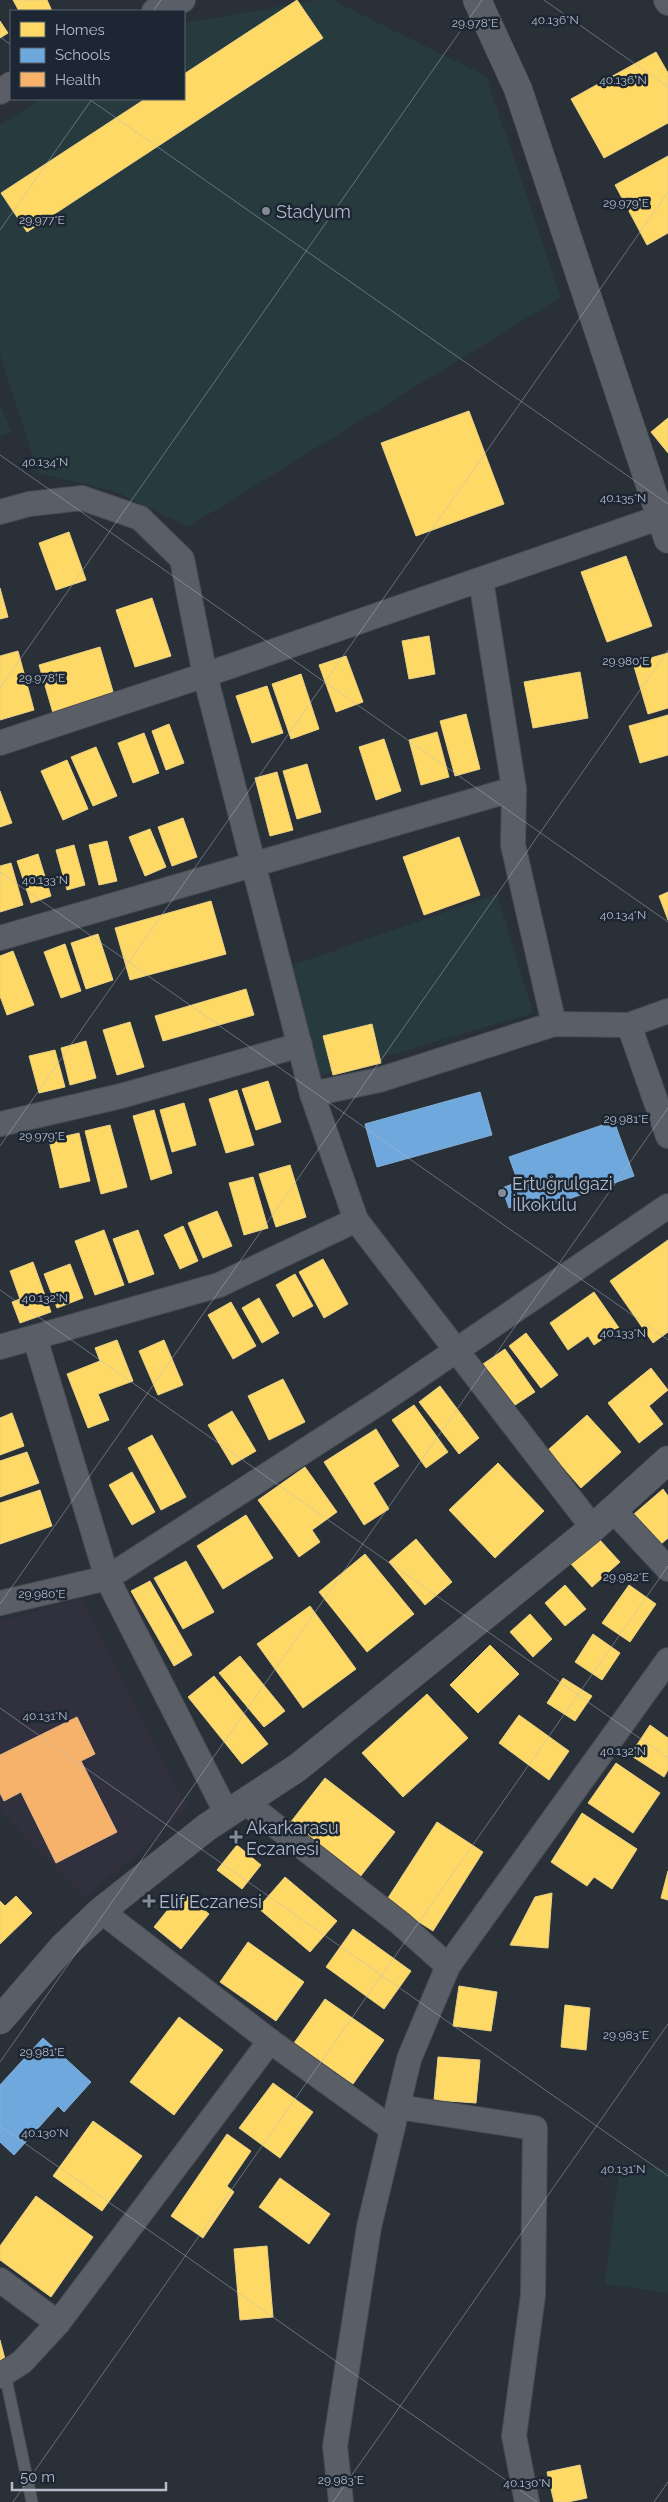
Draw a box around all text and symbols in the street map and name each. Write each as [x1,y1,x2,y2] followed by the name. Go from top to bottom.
[10,10,185,100] legend
[531,13,579,27] text: 40.136°N
[452,16,498,30] text: 29.978°E
[55,21,105,39] text: Homes
[55,46,110,64] text: Schools
[55,71,101,89] text: Health
[599,73,647,87] text: 40.136°N
[603,196,649,210] text: 29.979°E
[276,201,351,222] place label: Stadyum
[260,205,272,217] marker: Stadyum
[19,213,65,227] text: 29.977°E
[22,455,68,469] text: 40.134°N
[600,491,646,505] text: 40.135°N
[602,654,650,668] text: 29.980°E
[19,671,65,685] text: 29.978°E
[22,873,68,887] text: 40.133°N
[600,908,646,922] text: 40.134°N
[603,1112,649,1126] text: 29.981°E
[19,1129,65,1143] text: 29.979°E
[512,1173,613,1215] place label: Ertuğrulgazi İlkokulu
[496,1187,508,1199] marker: Ertuğrulgazi İlkokulu
[22,1291,68,1305] text: 40.132°N
[600,1326,646,1340] text: 40.133°N
[603,1570,649,1584] text: 29.982°E
[18,1587,66,1601] text: 29.980°E
[22,1709,68,1723] text: 40.131°N
[600,1744,646,1758] text: 40.132°N
[246,1817,339,1859] place label: Akarkarasu Eczanesi
[230,1831,242,1843] marker: Akarkarasu Eczanesi
[159,1891,262,1912] place label: Elif Eczanesi
[143,1895,155,1907] marker: Elif Eczanesi
[603,2028,649,2042] text: 29.983°E
[19,2045,65,2059] text: 29.981°E
[21,2126,69,2140] text: 40.130°N
[600,2162,646,2176] text: 40.131°N
[12,2460,166,2492] scale bar
[20,2468,55,2486] text: 50 m
[318,2473,364,2487] text: 29.983°E
[503,2476,551,2490] text: 40.130°N

